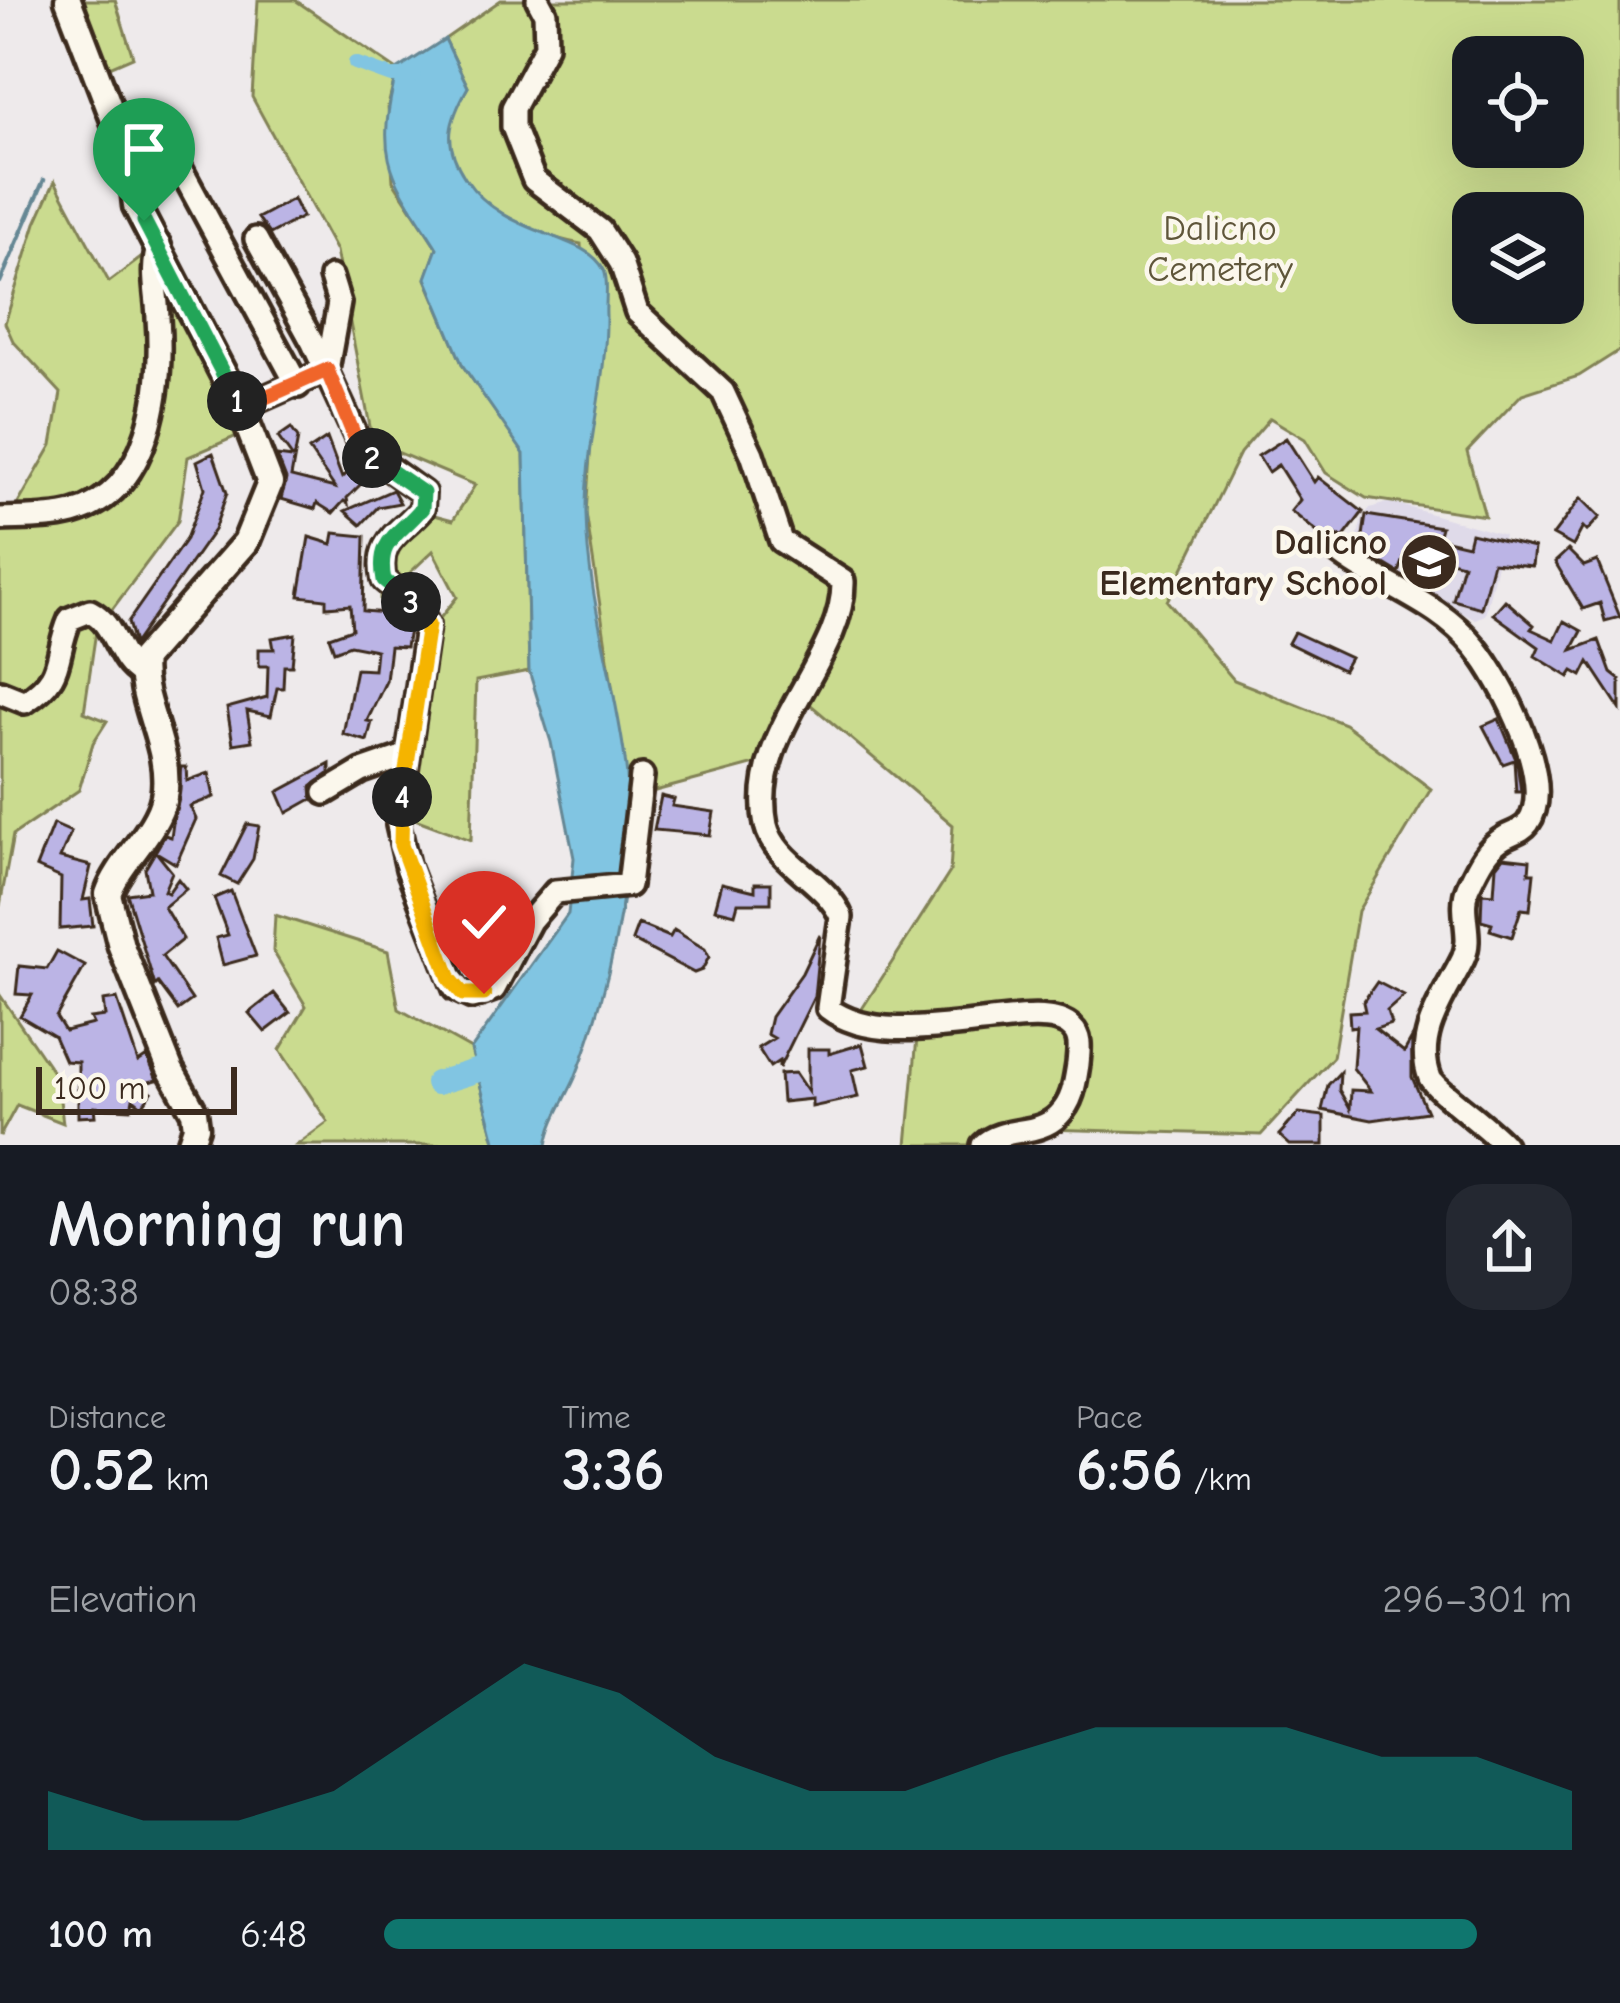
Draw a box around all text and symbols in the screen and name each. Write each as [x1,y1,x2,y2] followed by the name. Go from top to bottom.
[1452,36,1584,324] map controls
[1452,36,1584,168] button: locate
[93,98,195,221] pin
[111,116,177,182] icon: arrive
[1452,192,1584,324] button: layers
[1147,208,1294,290] park label: Dalicno Cemetery
[207,371,267,431] pin: 1
[231,382,243,420] text: 1
[342,428,402,488] pin: 2
[364,439,380,477] text: 2
[1099,522,1387,604] place label: Dalicno Elementary School
[1398,531,1460,593] school or university icon: Dalicno Elementary School
[381,572,441,632] pin: 3
[403,583,419,621] text: 3
[372,767,432,827] pin: 4
[394,778,410,816] text: 4
[433,871,535,994] pin
[451,889,517,955] icon: check
[36,1061,237,1114] scale bar
[54,1069,146,1107] text: 100 m
[1446,1184,1572,1310] button: share
[48,1187,406,1263] text: Morning run
[48,1270,139,1315] text: 08:38
[48,1398,166,1436] text: Distance
[562,1398,631,1436] text: Time
[1076,1398,1143,1436] text: Pace
[48,1436,155,1505] text: 0.52
[562,1436,665,1505] text: 3:36
[1076,1436,1183,1505] text: 6:56
[155,1460,209,1498] text: km
[1183,1460,1252,1498] text: /km
[48,1577,197,1622] text: Elevation
[1382,1577,1572,1622] text: 296–301 m
[48,1912,153,1957] text: 100 m
[240,1912,307,1957] text: 6:48

